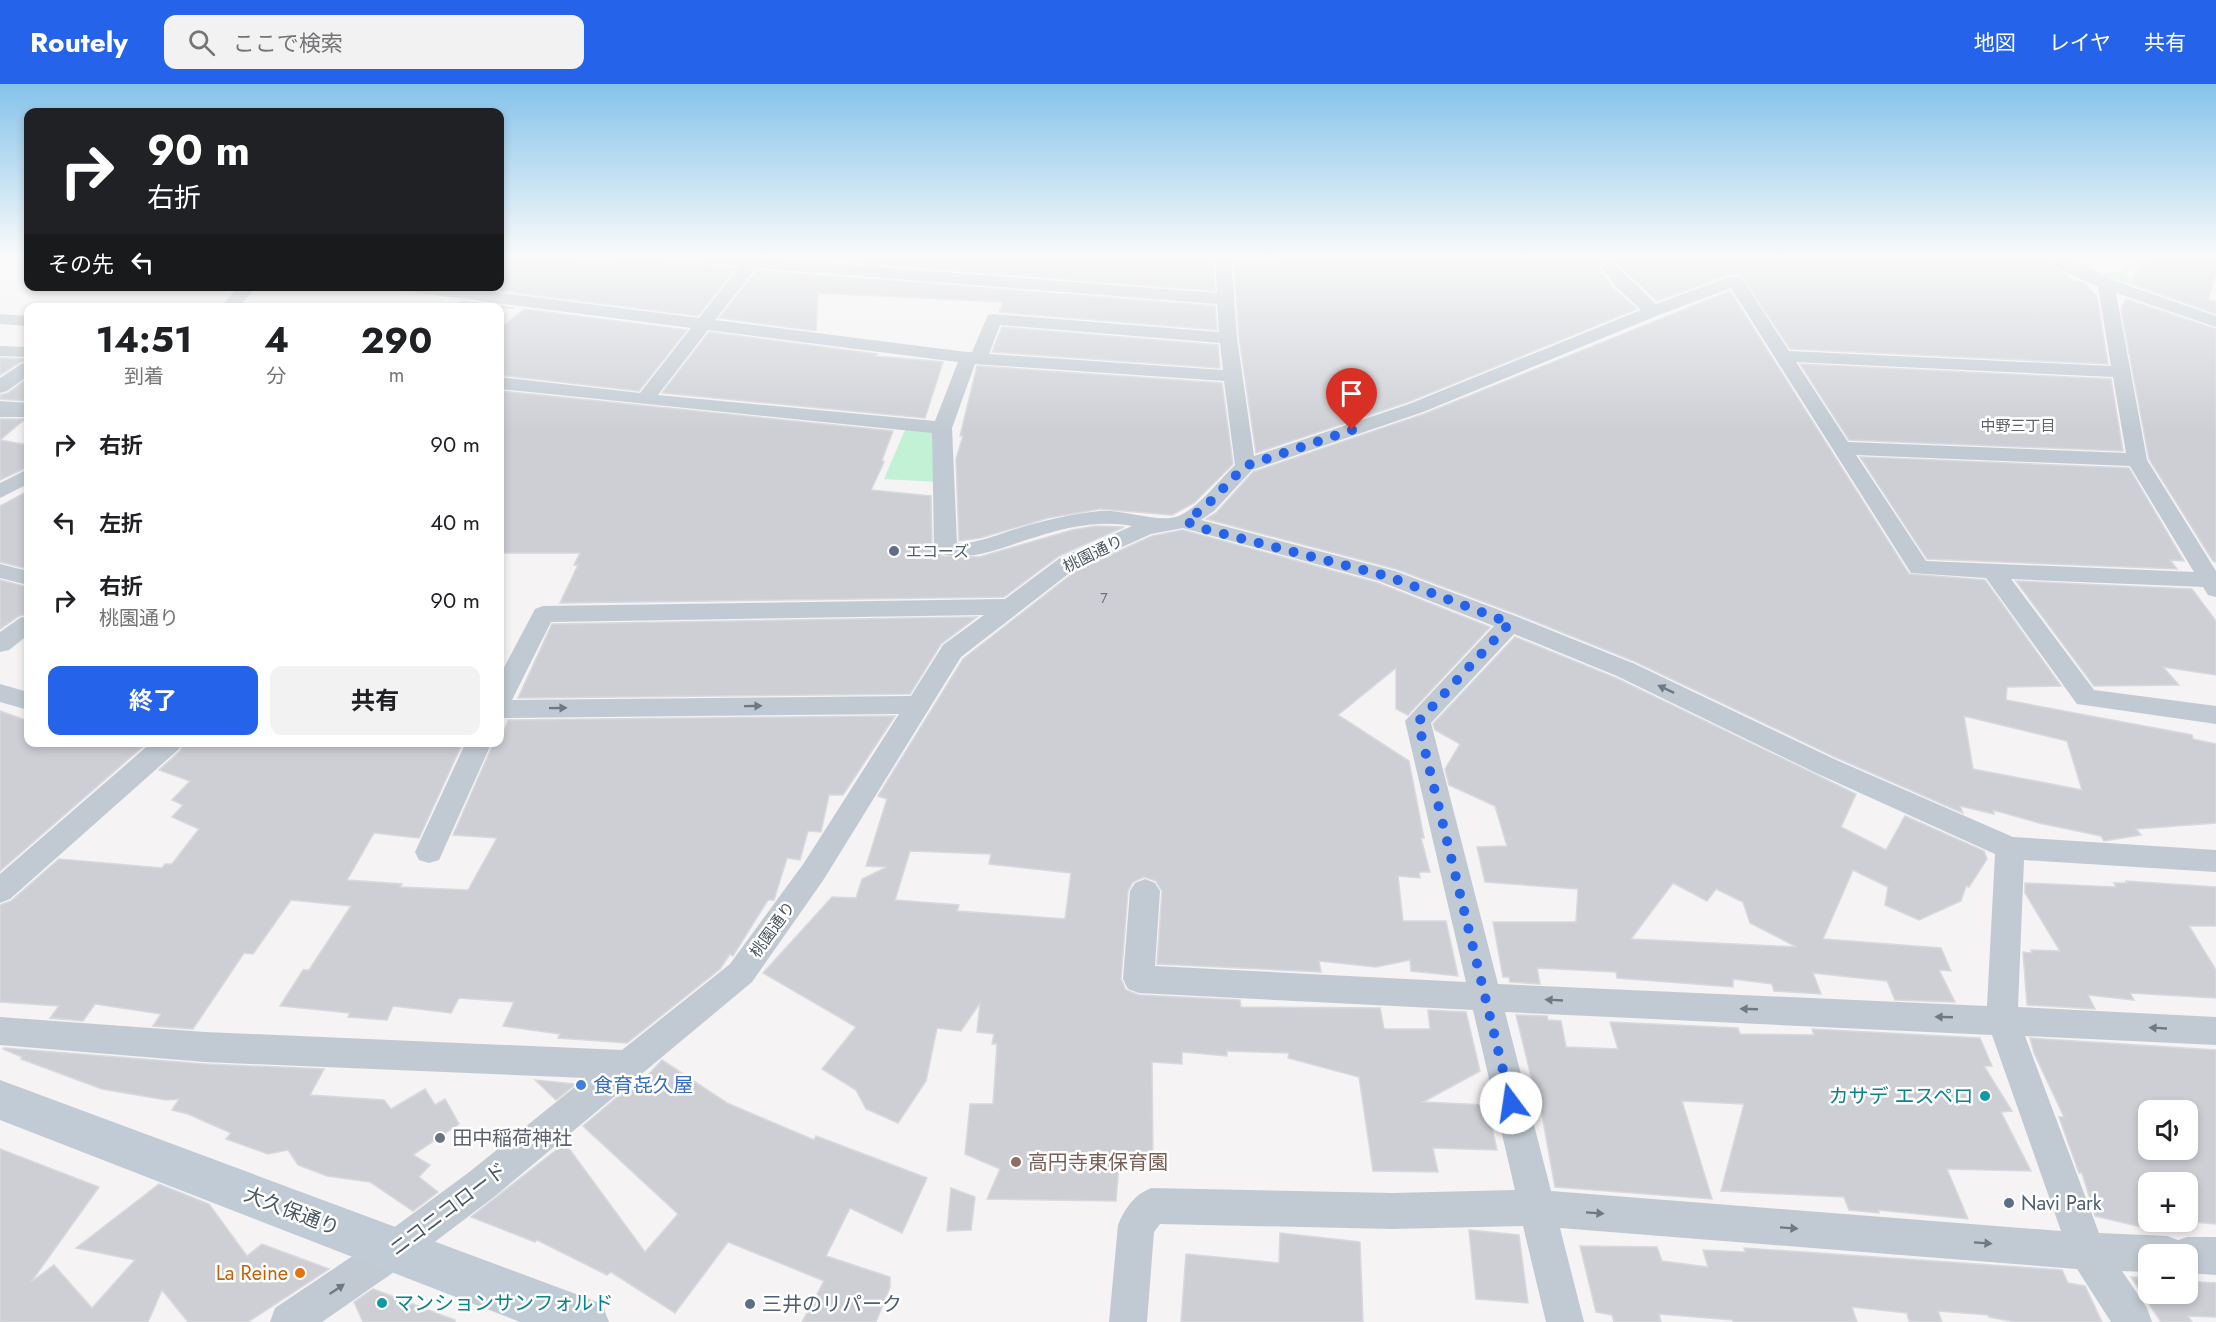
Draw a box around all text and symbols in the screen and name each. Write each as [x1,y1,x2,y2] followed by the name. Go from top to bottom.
[164,15,584,69] search box
[30,22,128,63] text: Routely
[185,26,218,59] icon: search
[233,27,343,59] text: ここで検索
[1974,28,2016,58] text: 地図
[2049,28,2111,58] text: レイヤ
[2144,28,2186,58] text: 共有
[147,120,250,181] text: 90 m
[48,132,126,210] icon: right
[147,178,201,217] text: 右折
[126,246,159,279] icon: left
[48,248,114,280] text: その先
[96,313,192,365] text: 14:51
[264,313,289,365] text: 4
[361,314,432,366] text: 290
[389,361,404,390] text: m
[124,362,164,391] text: 到着
[267,362,287,391] text: 分
[1326,368,1377,430] pin
[1335,377,1368,410] icon: arrive
[1980,415,2056,437] district label: 中野三丁目
[48,428,81,461] icon: right
[430,428,480,460] text: 90 m
[99,429,143,461] text: 右折
[48,506,81,539] icon: left
[430,506,480,538] text: 40 m
[99,507,143,539] text: 左折
[1059,529,1127,578] street label: 桃園通り
[906,540,969,563] place label: エコーズ
[887,544,901,558] marker: エコーズ
[99,570,143,602] text: 右折
[48,584,81,617] icon: right
[430,584,480,616] text: 90 m
[1100,588,1108,608] house number: 7
[99,604,179,633] text: 桃園通り
[48,666,258,735] button: 終了
[270,666,480,735] button: 共有
[1657,685,1674,694] one-way arrow
[743,701,762,711] one-way arrow
[548,703,567,713] one-way arrow
[744,897,801,962] street label: 桃園通り
[1545,996,1564,1005] one-way arrow
[1739,1004,1758,1013] one-way arrow
[1934,1012,1953,1021] one-way arrow
[2148,1023,2167,1032] one-way arrow
[593,1071,693,1100] place label: 食育㐂久屋
[1479,1071,1543,1135] position arrow
[574,1078,588,1092] marker: 食育㐂久屋
[1828,1082,1973,1111] place label: カサデ エスペロ
[1978,1089,1992,1103] marker: カサデ エスペロ
[2138,1100,2198,1304] map controls
[2138,1100,2198,1160] button: sound
[452,1124,572,1153] place label: 田中稲荷神社
[433,1131,447,1145] marker: 田中稲荷神社
[1028,1148,1168,1177] place label: 高円寺東保育園
[1009,1155,1023,1169] marker: 高円寺東保育園
[384,1156,513,1263] street label: ニコニコロード
[2138,1172,2198,1232] button: +
[240,1180,344,1243] street label: 大久保通り
[2021,1189,2102,1218] place label: Navi Park
[2002,1196,2016,1210] marker: Navi Park
[1585,1208,1604,1217] one-way arrow
[1780,1223,1799,1233] one-way arrow
[1974,1238,1993,1248] one-way arrow
[2138,1244,2198,1304] button: −
[216,1259,288,1288] place label: La Reine
[293,1266,307,1280] marker: La Reine
[329,1284,345,1295] one-way arrow
[394,1289,613,1318] place label: マンションサンフォルド
[762,1290,902,1319] place label: 三井のリパーク
[375,1296,389,1310] marker: マンションサンフォルド
[743,1297,757,1311] marker: 三井のリパーク

